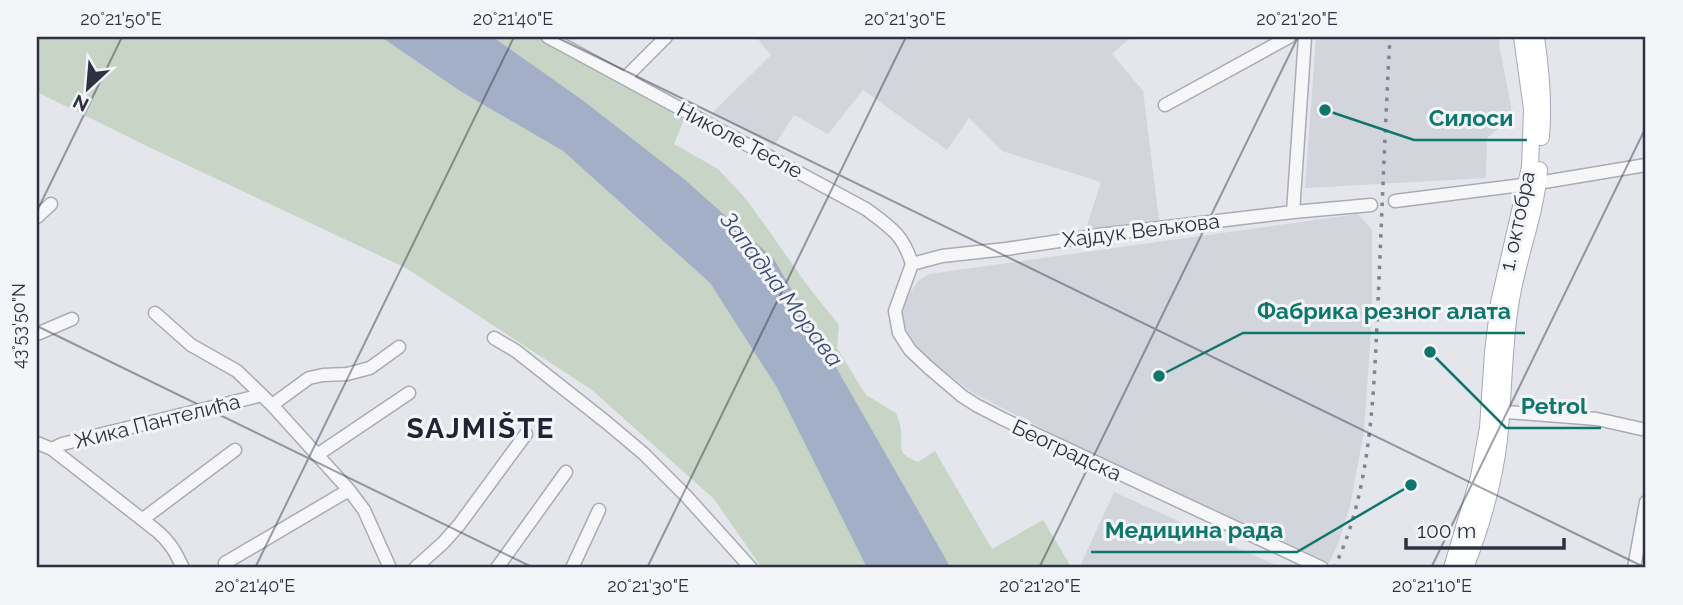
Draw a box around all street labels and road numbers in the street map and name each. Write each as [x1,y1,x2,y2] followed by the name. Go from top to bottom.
[673,96,807,184] street label: Николе Тесле
[1494,169,1540,273] street label: 1. октобра
[1061,208,1221,252] street label: Хајдук Вељкова
[71,388,243,454] street label: Жика Пантелића
[1008,414,1126,486] street label: Београдска

